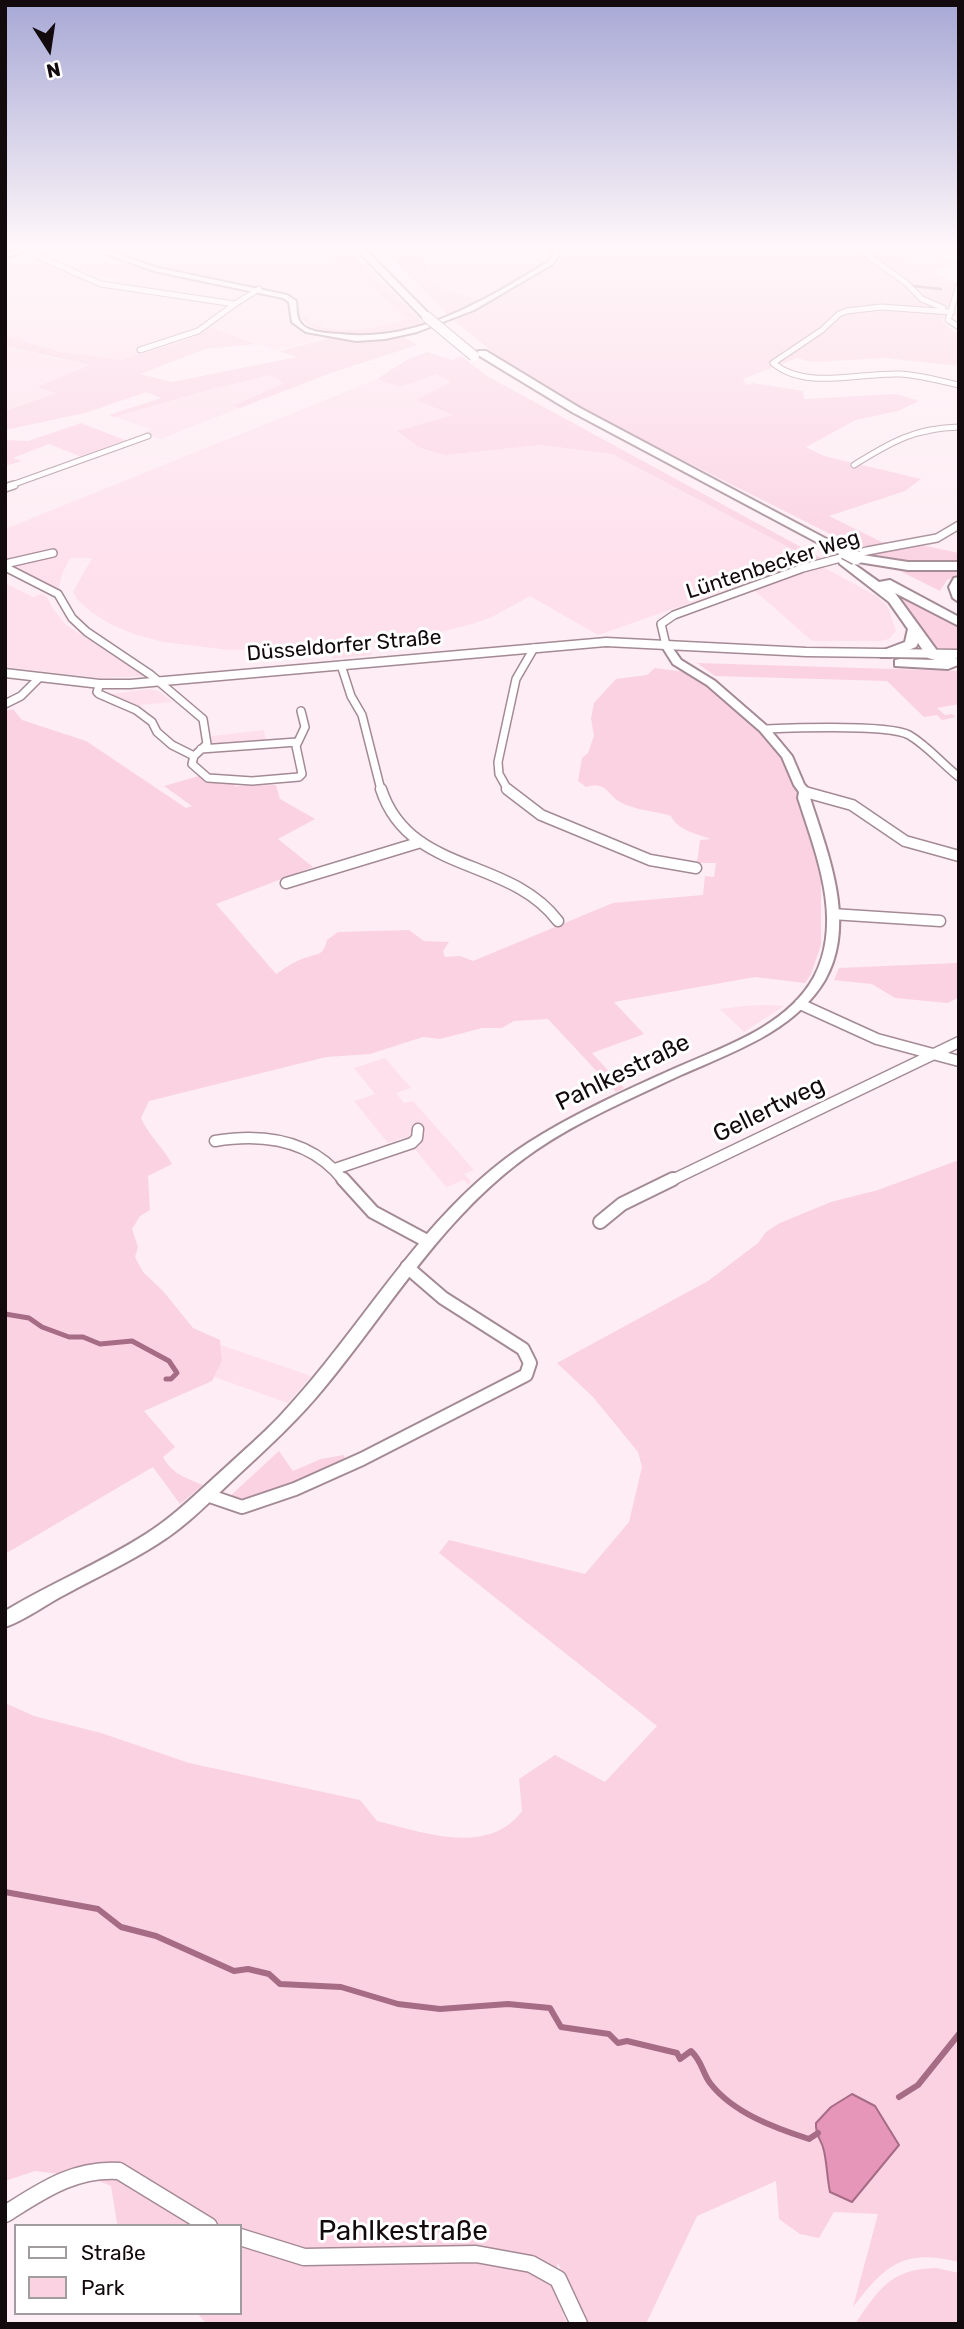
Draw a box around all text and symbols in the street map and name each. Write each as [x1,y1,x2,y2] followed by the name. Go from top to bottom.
[14,14,84,84] north arrow
[44,57,63,83] text: N
[683,525,863,605] street label: Lüntenbecker Weg
[246,625,442,667] street label: Düsseldorfer Straße
[551,1028,695,1118] street label: Pahlkestraße
[709,1071,829,1149] street label: Gellertweg
[318,2215,488,2249] street label: Pahlkestraße
[14,2224,242,2315] legend
[81,2240,146,2265] text: Straße
[81,2275,125,2300] text: Park

